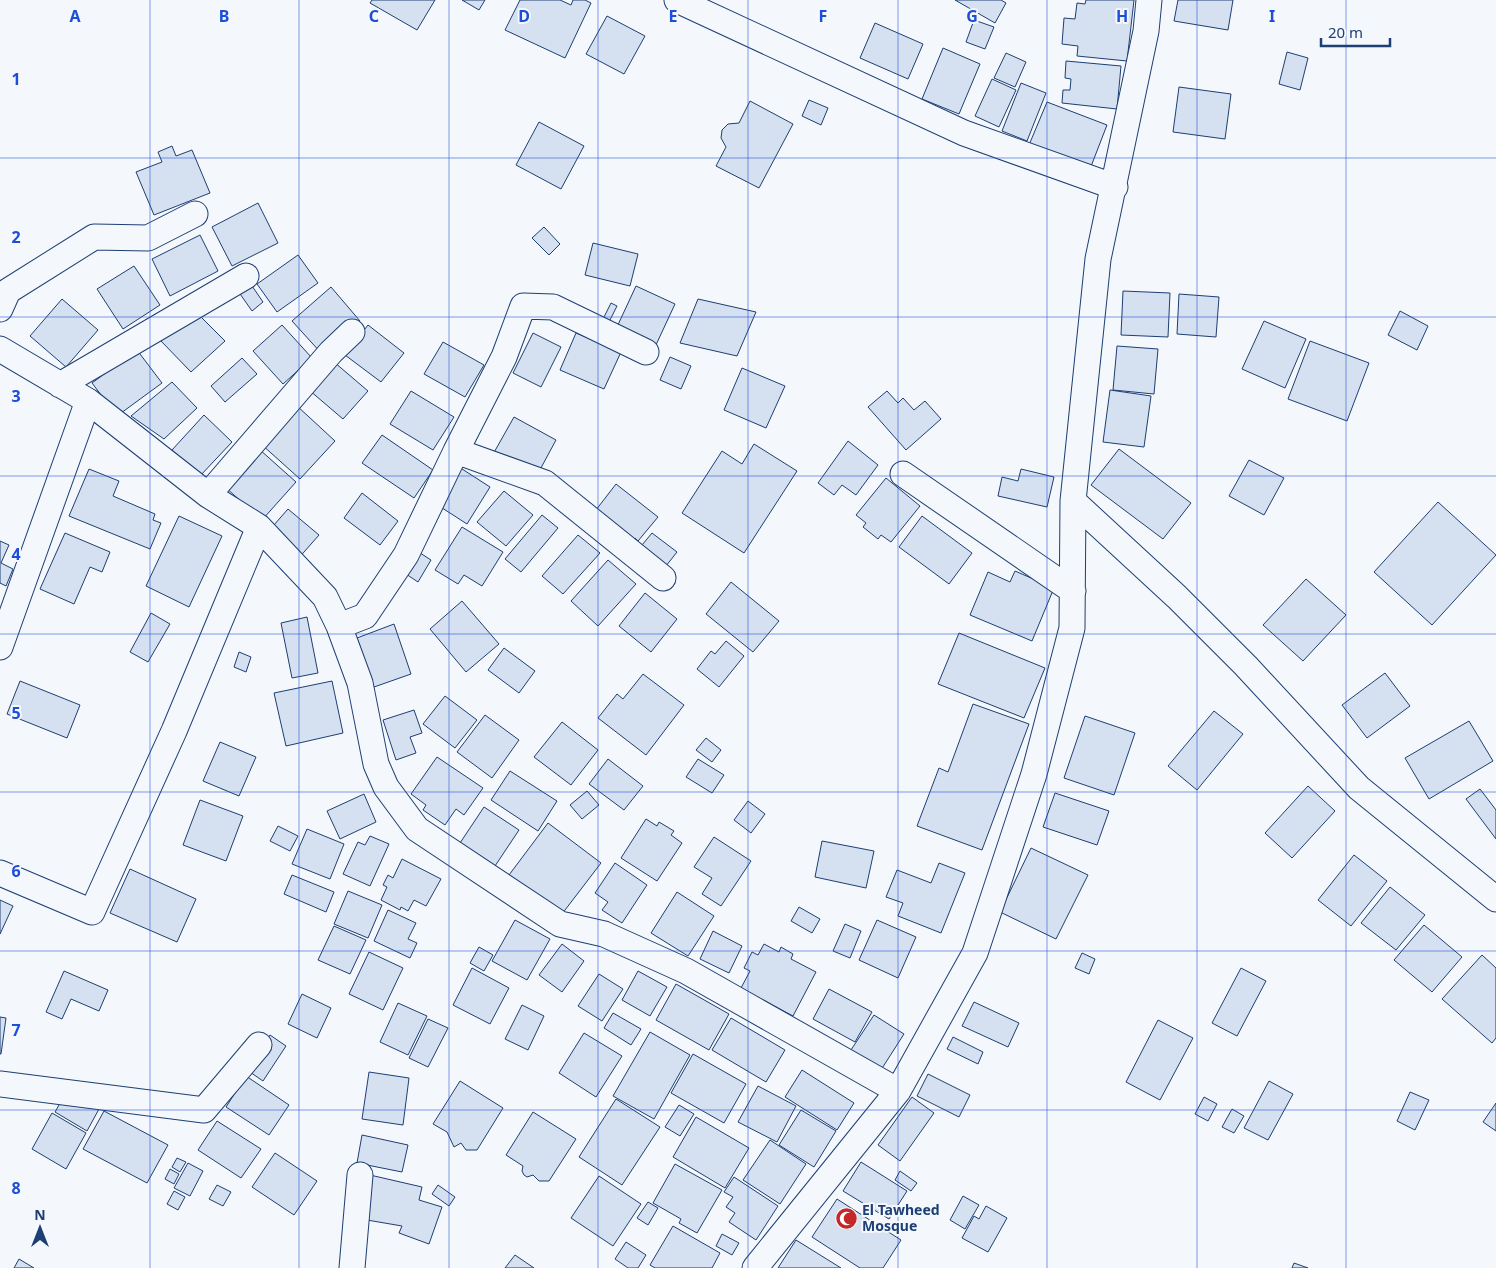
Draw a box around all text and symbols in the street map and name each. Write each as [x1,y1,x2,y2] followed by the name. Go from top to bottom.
[69,5,81,27] text: A
[219,5,229,27] text: B
[369,5,379,27] text: C
[518,5,530,27] text: D
[669,5,678,27] text: E
[819,5,827,27] text: F
[966,5,978,27] text: G
[1116,5,1128,27] text: H
[1269,5,1275,27] text: I
[1321,15,1390,47] scale bar
[1328,22,1363,42] text: 20 m
[11,68,21,90] text: 1
[11,226,21,248] text: 2
[11,385,21,407] text: 3
[11,543,21,565] text: 4
[11,702,21,724] text: 5
[11,860,21,882] text: 6
[11,1019,21,1041] text: 7
[11,1177,21,1199] text: 8
[862,1200,940,1235] place label: El Tawheed Mosque
[15,1203,65,1253] north arrow
[34,1205,46,1224] text: N
[834,1206,858,1230] mosque icon: El Tawheed Mosque

